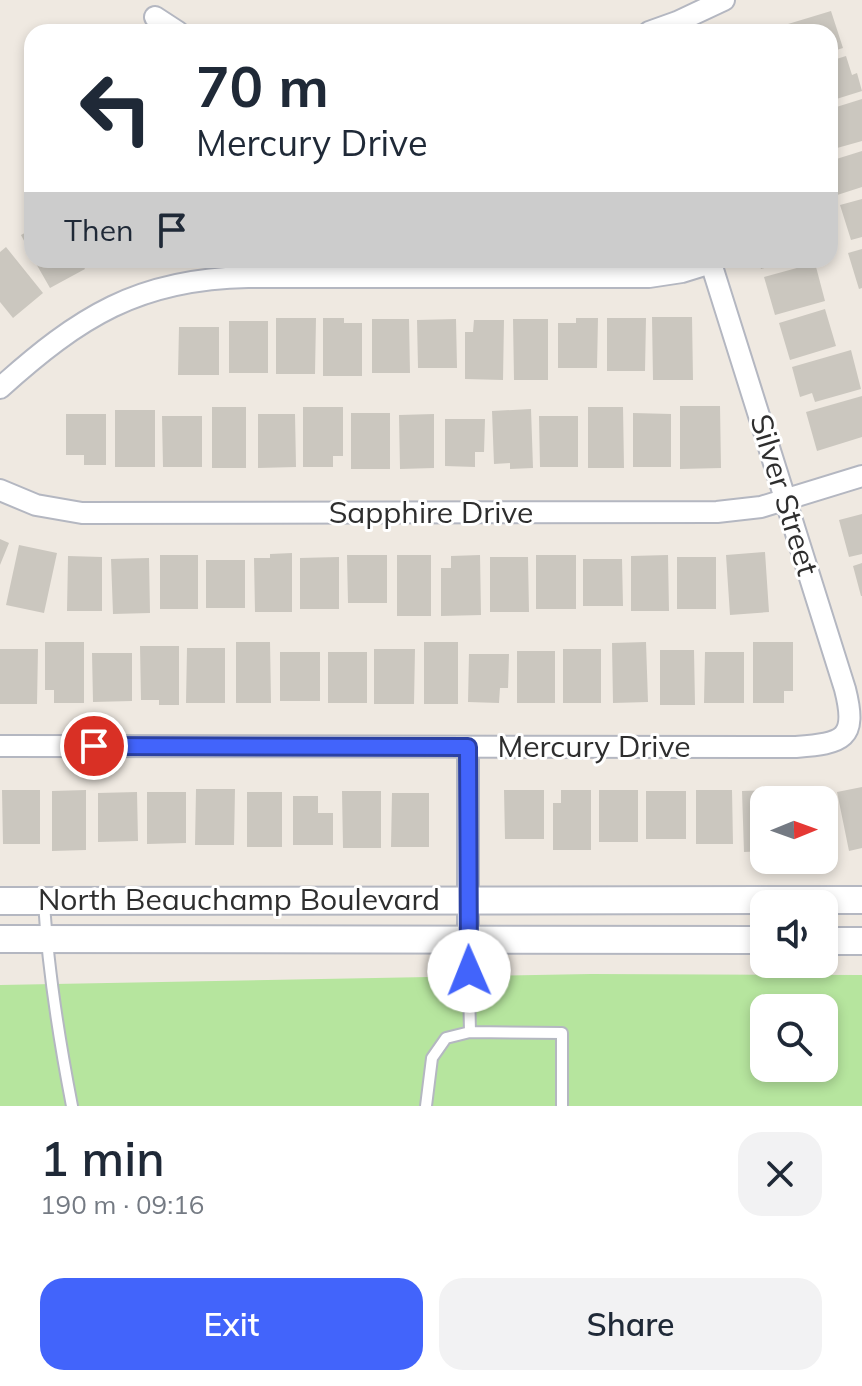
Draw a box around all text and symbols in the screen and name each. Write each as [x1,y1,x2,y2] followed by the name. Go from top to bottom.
[196,51,329,121] text: 70 m
[64,56,168,160] icon: left
[196,120,428,165] text: Mercury Drive
[150,208,194,252] icon: arrive
[64,211,134,249] text: Then
[742,409,827,580] street label: Silver Street
[329,493,533,531] street label: Sapphire Drive
[60,712,128,780] pin
[72,724,116,768] icon: arrive
[498,727,690,765] street label: Mercury Drive
[750,786,838,874] north arrow
[750,786,838,1082] map controls
[38,880,440,918] street label: North Beauchamp Boulevard
[750,890,838,978] button: sound
[427,929,511,1013] position arrow
[750,994,838,1082] button: search
[40,1128,165,1188] text: 1 min
[738,1132,822,1216] button: close
[40,1188,204,1221] text: 190 m · 09:16
[40,1278,423,1370] button: Exit
[439,1278,822,1370] button: Share

